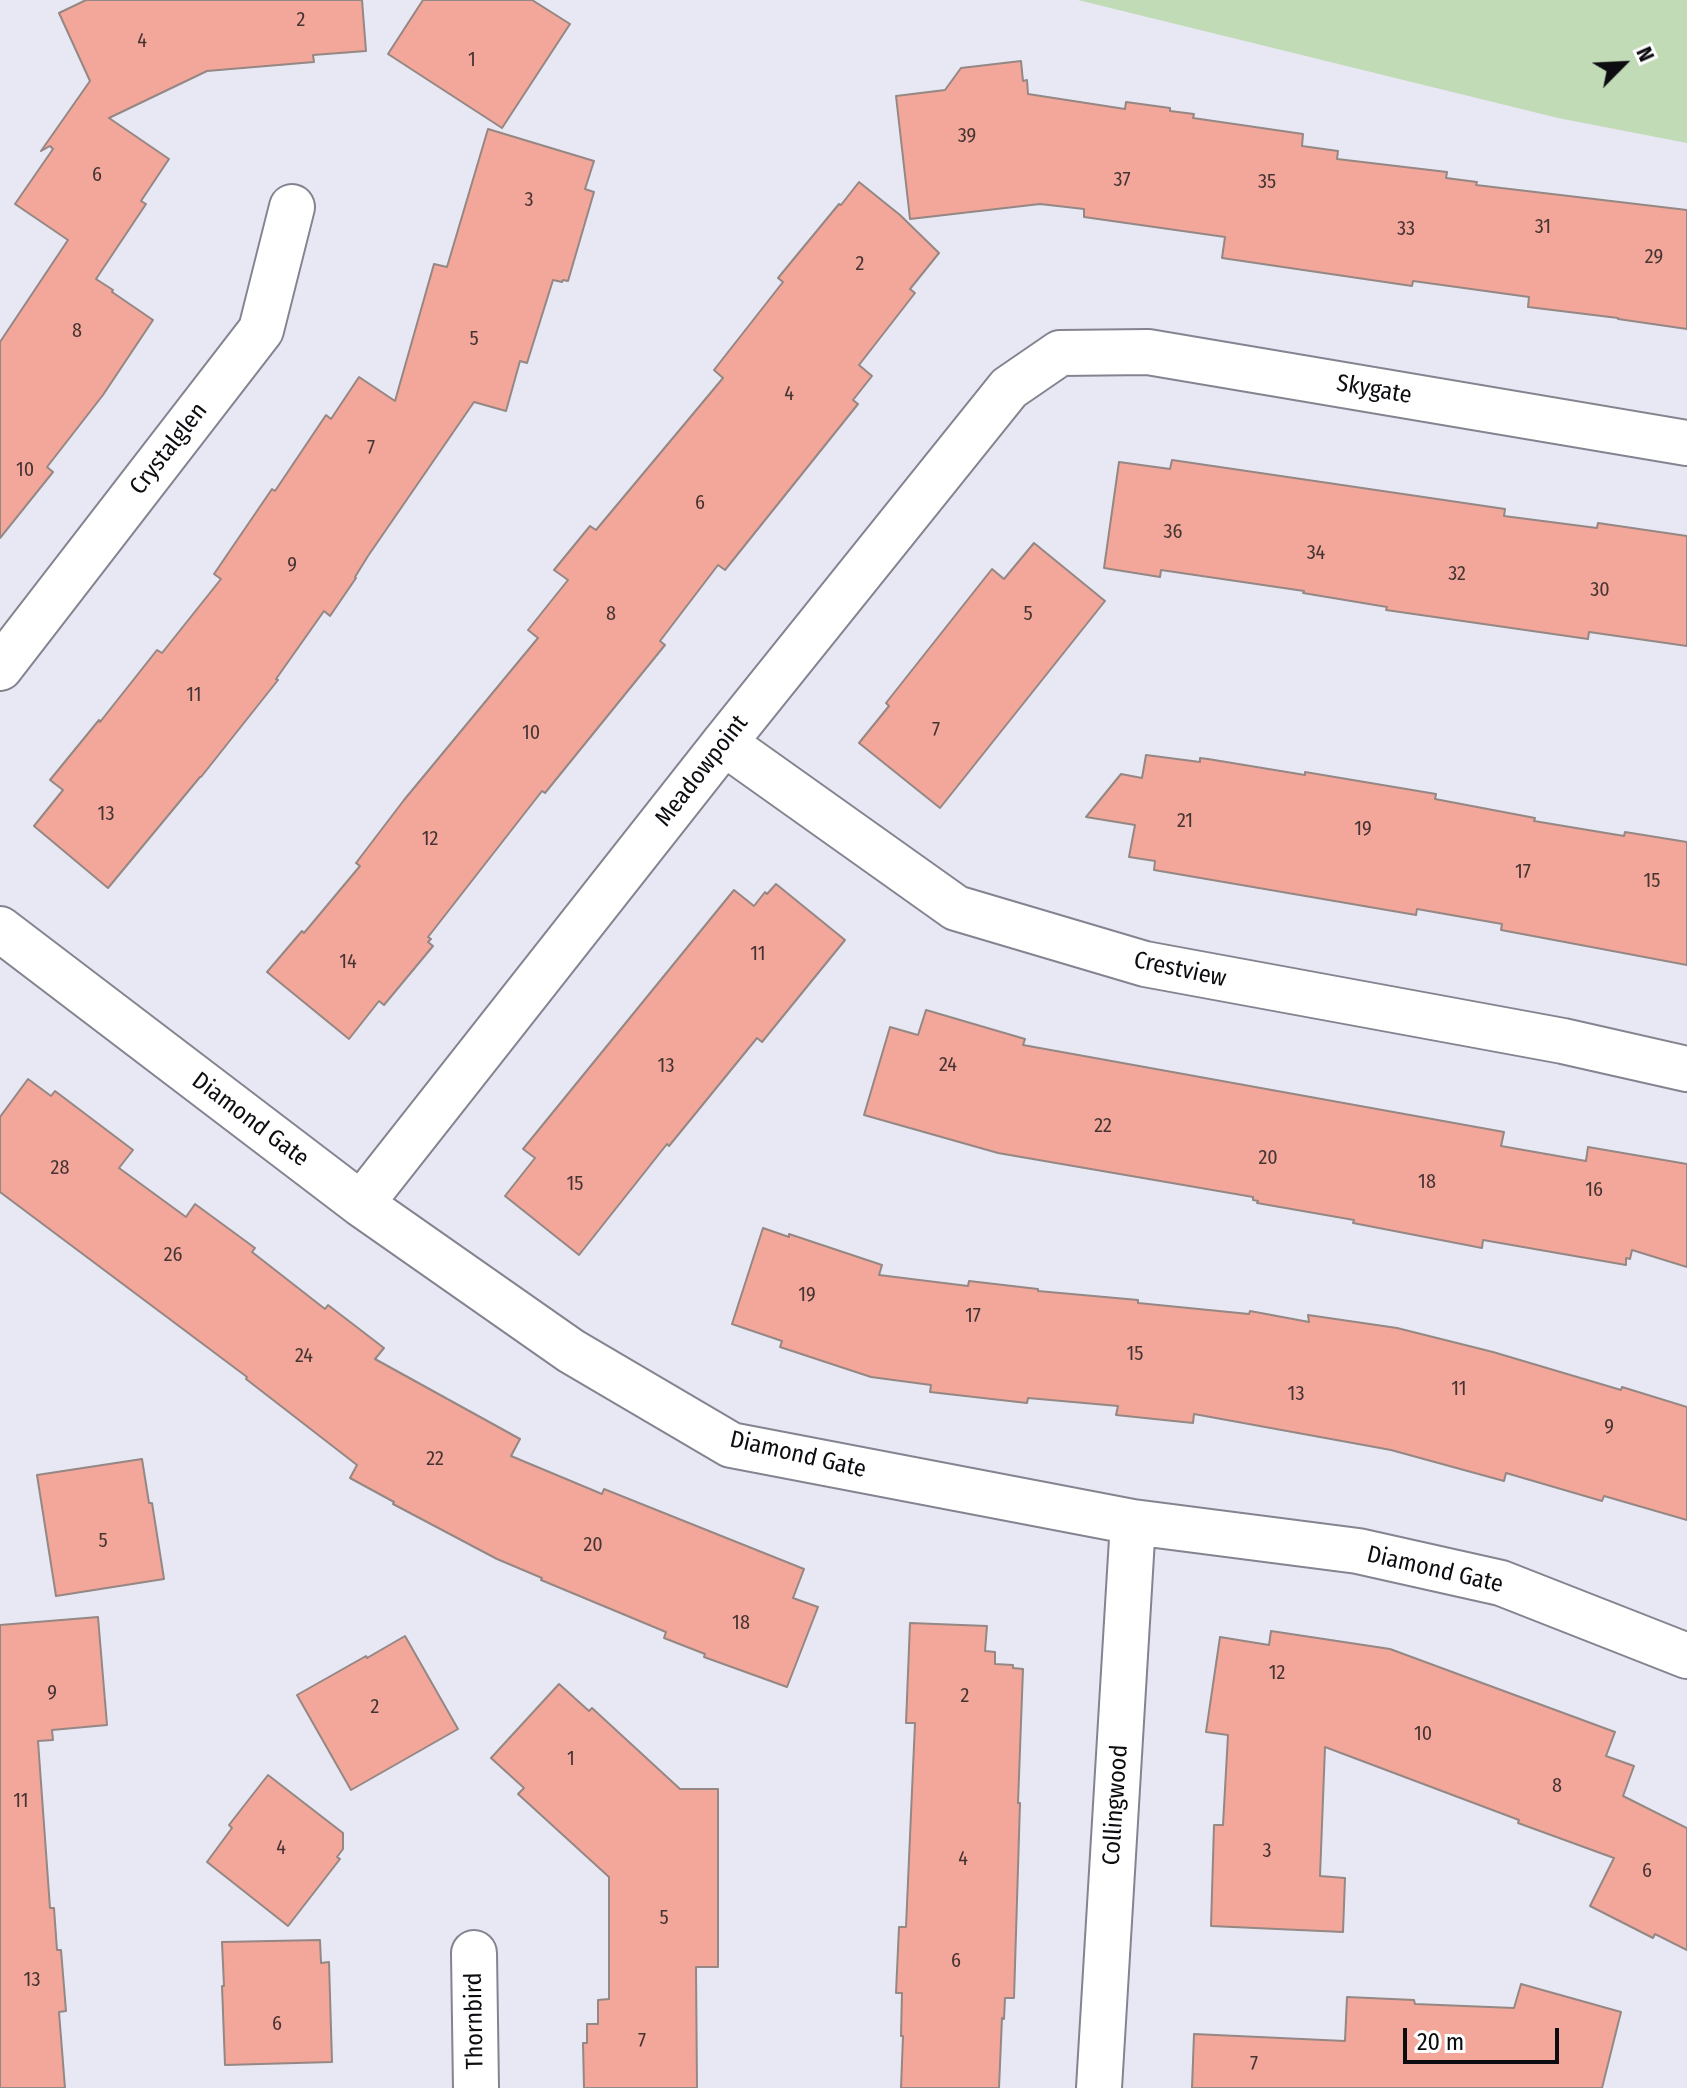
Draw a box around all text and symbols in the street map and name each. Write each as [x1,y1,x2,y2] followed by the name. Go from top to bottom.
[297,8,305,32] house number: 2
[1583,24,1663,104] north arrow
[137,29,147,53] house number: 4
[1630,43,1660,66] text: N
[468,48,476,72] house number: 1
[958,124,976,148] house number: 39
[92,163,102,187] house number: 6
[1113,168,1131,192] house number: 37
[1258,170,1276,194] house number: 35
[524,188,534,212] house number: 3
[1535,215,1551,239] house number: 31
[1397,217,1415,241] house number: 33
[1645,245,1663,269] house number: 29
[856,252,864,276] house number: 2
[72,319,82,343] house number: 8
[469,327,479,351] house number: 5
[1334,369,1414,411] street label: Skygate
[784,382,794,406] house number: 4
[124,397,214,501] street label: Crystalglen
[367,436,375,460] house number: 7
[16,458,34,482] house number: 10
[695,491,705,515] house number: 6
[1164,520,1182,544] house number: 36
[1307,541,1325,565] house number: 34
[287,553,297,577] house number: 9
[1448,562,1466,586] house number: 32
[1590,578,1610,602] house number: 30
[606,602,616,626] house number: 8
[1023,602,1033,626] house number: 5
[186,683,202,707] house number: 11
[650,709,754,833] street label: Meadowpoint
[932,718,940,742] house number: 7
[522,721,540,745] house number: 10
[98,802,114,826] house number: 13
[1177,809,1193,833] house number: 21
[1354,817,1372,841] house number: 19
[422,827,438,851] house number: 12
[1515,860,1531,884] house number: 17
[1644,869,1660,893] house number: 15
[750,942,766,966] house number: 11
[1131,946,1229,994] street label: Crestview
[339,950,357,974] house number: 14
[939,1053,957,1077] house number: 24
[658,1054,674,1078] house number: 13
[186,1067,314,1173] street label: Diamond Gate
[1094,1114,1112,1138] house number: 22
[1258,1146,1278,1170] house number: 20
[51,1156,69,1180] house number: 28
[1418,1170,1436,1194] house number: 18
[567,1172,583,1196] house number: 15
[1585,1178,1603,1202] house number: 16
[164,1243,182,1267] house number: 26
[798,1283,816,1307] house number: 19
[965,1304,981,1328] house number: 17
[1127,1342,1143,1366] house number: 15
[295,1344,313,1368] house number: 24
[1451,1377,1467,1401] house number: 11
[1288,1382,1304,1406] house number: 13
[1604,1415,1614,1439] house number: 9
[727,1425,869,1485] street label: Diamond Gate
[426,1447,444,1471] house number: 22
[98,1529,108,1553] house number: 5
[583,1533,603,1557] house number: 20
[1364,1540,1506,1600] street label: Diamond Gate
[732,1611,750,1635] house number: 18
[1269,1661,1285,1685] house number: 12
[47,1681,57,1705] house number: 9
[961,1684,969,1708] house number: 2
[371,1695,379,1719] house number: 2
[1414,1722,1432,1746] house number: 10
[1097,1744,1135,1866] street label: Collingwood
[567,1747,575,1771] house number: 1
[1552,1774,1562,1798] house number: 8
[13,1789,29,1813] house number: 11
[276,1836,286,1860] house number: 4
[1262,1839,1272,1863] house number: 3
[958,1847,968,1871] house number: 4
[1642,1859,1652,1883] house number: 6
[659,1906,669,1930] house number: 5
[951,1949,961,1973] house number: 6
[24,1968,40,1992] house number: 13
[460,1972,490,2070] street label: Thornbird
[272,2012,282,2036] house number: 6
[1407,2012,1563,2062] scale bar
[1417,2028,1464,2056] text: 20 m
[638,2029,646,2053] house number: 7
[1250,2052,1258,2076] house number: 7

